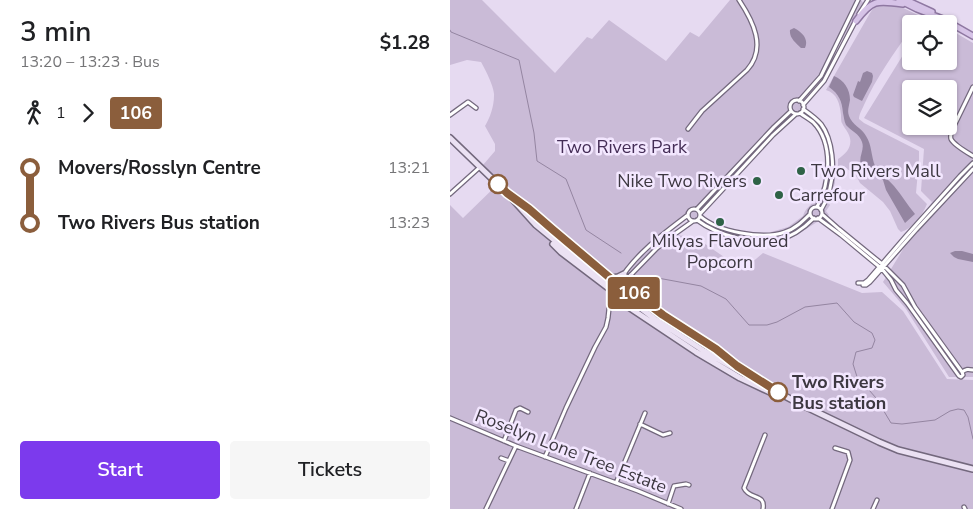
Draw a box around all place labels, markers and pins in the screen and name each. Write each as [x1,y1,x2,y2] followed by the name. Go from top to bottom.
[811,159,941,183] place label: Two Rivers Mall
[795,165,807,177] marker: Two Rivers Mall
[617,169,747,193] place label: Nike Two Rivers
[488,174,508,194] unlabelled marker
[751,175,763,187] marker: Nike Two Rivers
[789,183,866,207] place label: Carrefour
[773,189,785,201] marker: Carrefour
[714,216,726,228] marker: Milyas Flavoured Popcorn
[652,229,788,274] place label: Milyas Flavoured Popcorn
[792,370,886,415] place label: Two Rivers Bus station
[768,382,788,402] marker: Two Rivers Bus station

